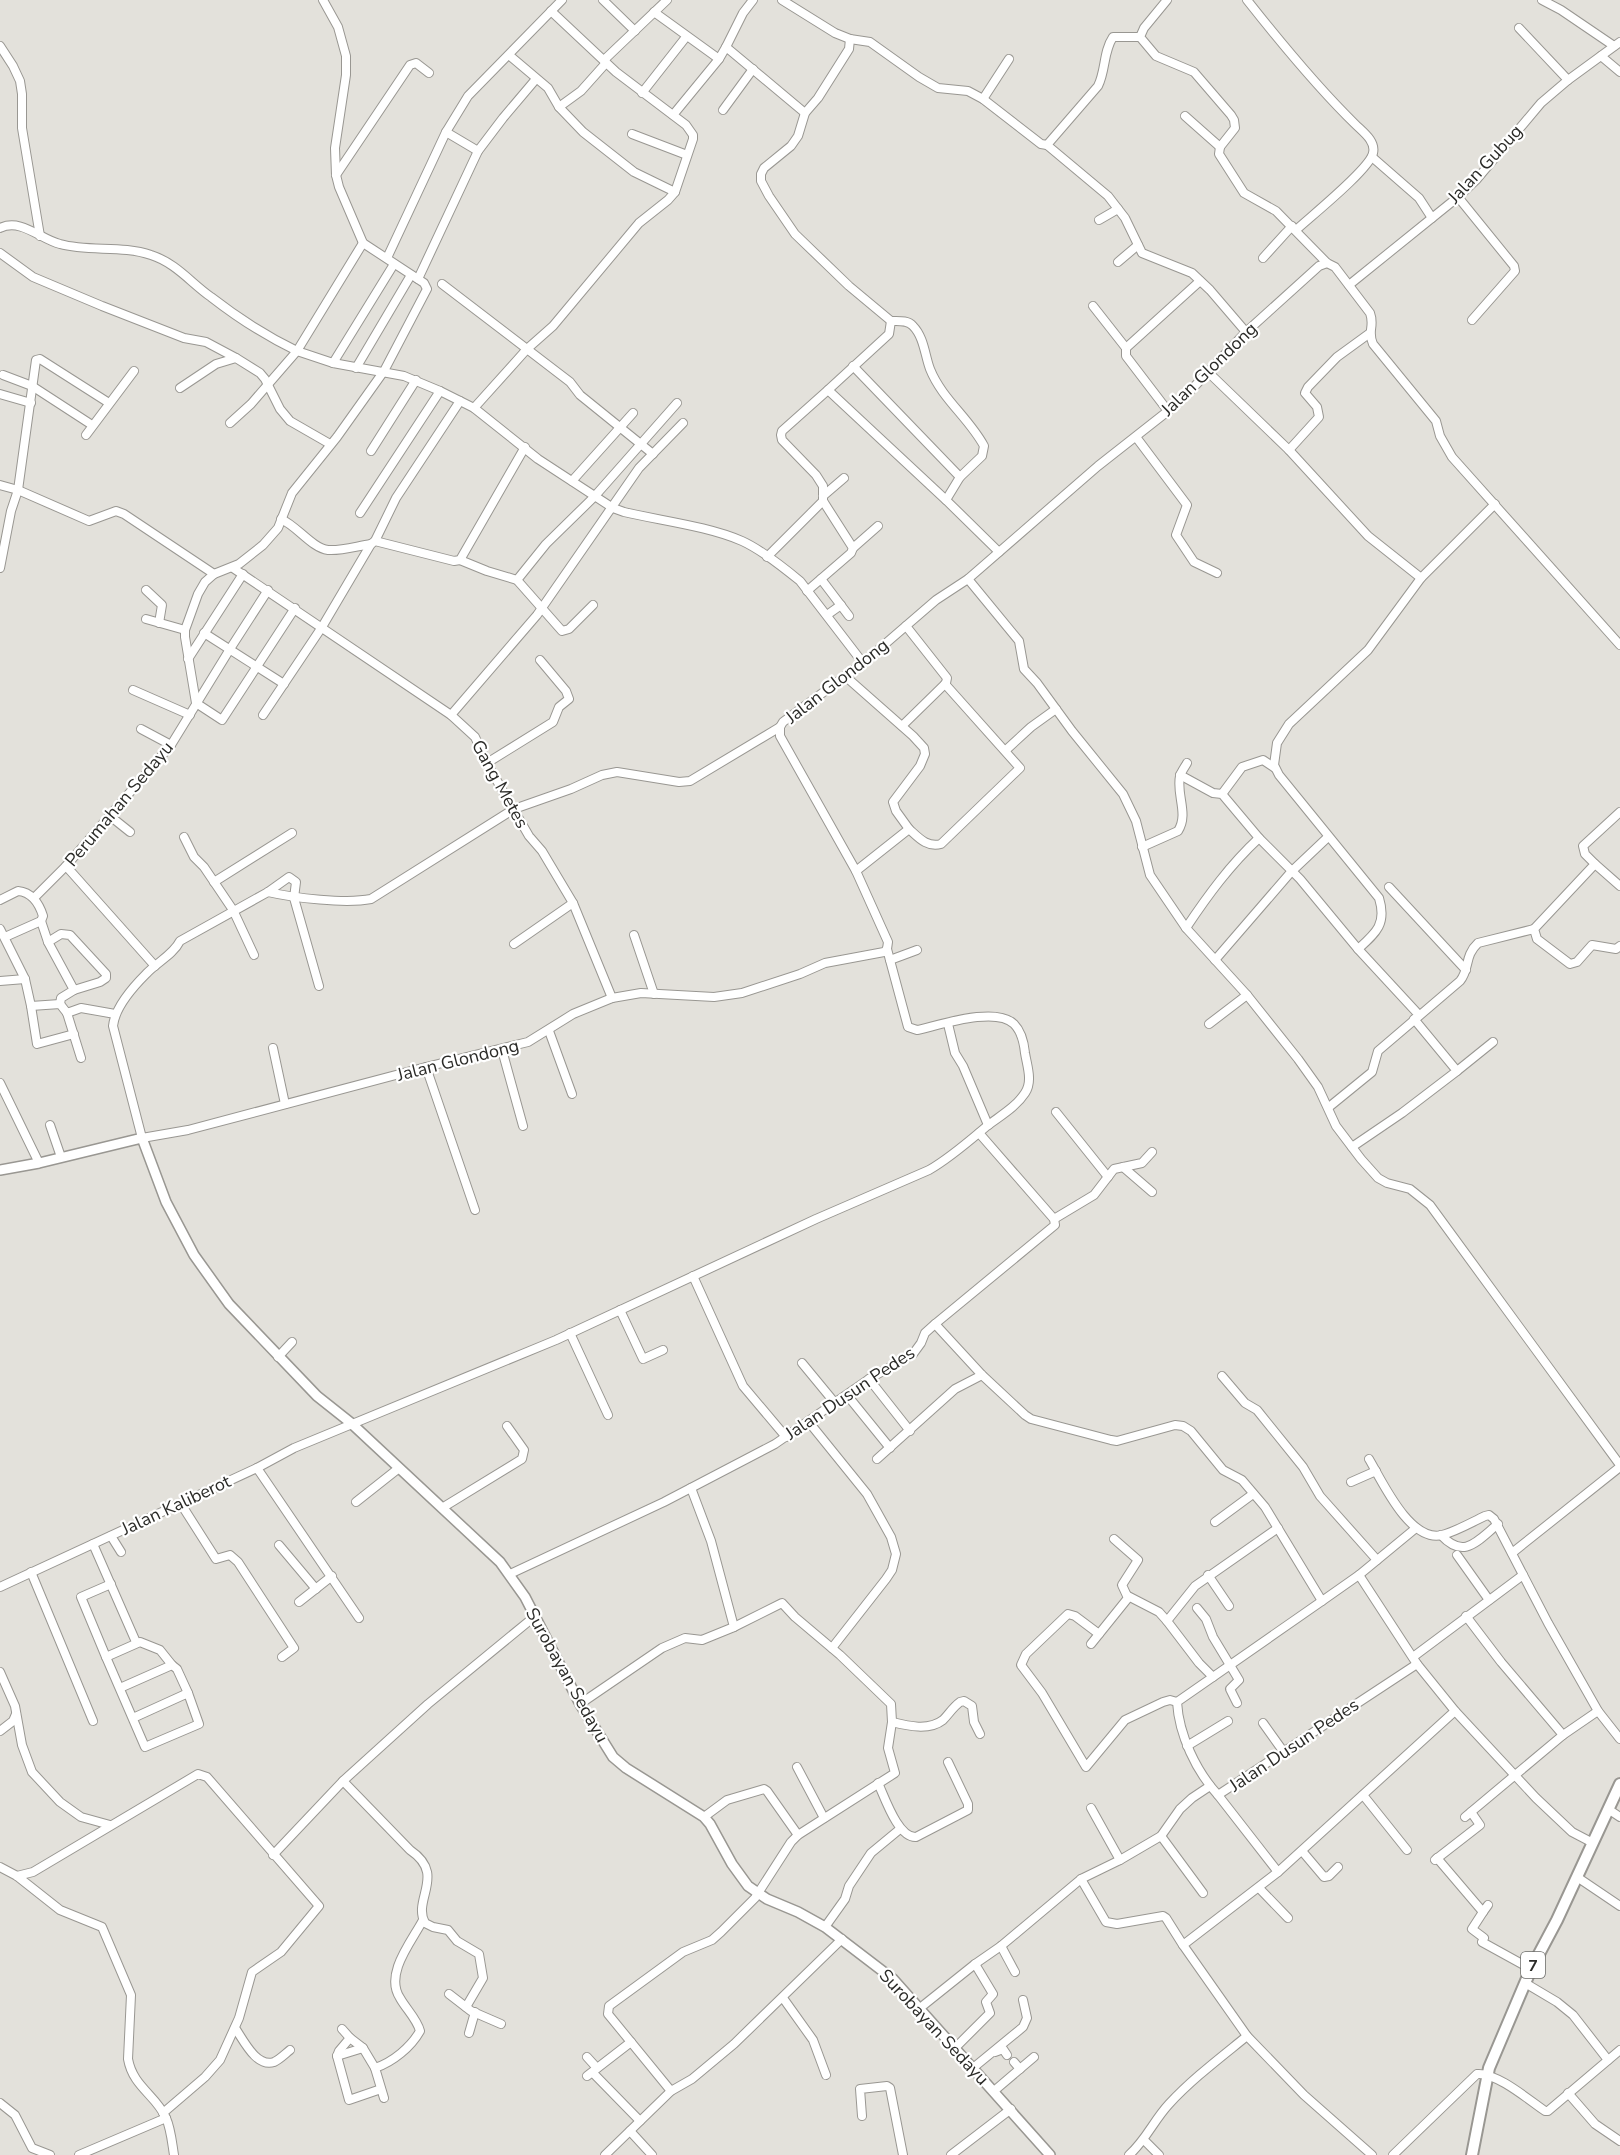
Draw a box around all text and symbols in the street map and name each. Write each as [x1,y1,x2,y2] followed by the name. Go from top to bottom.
[1442,119,1528,209] street label: Jalan Gubug
[1155,317,1262,422] street label: Jalan Glondong
[780,633,894,730] street label: Jalan Glondong
[59,736,179,872] street label: Perumahan Sedayu
[466,736,534,832] street label: Gang Metes
[394,1033,522,1087] street label: Jalan Glondong
[780,1341,919,1446] street label: Jalan Dusun Pedes
[117,1469,235,1541] street label: Jalan Kaliberot
[520,1603,614,1747] street label: Surobayan Sedayu
[1224,1693,1363,1798] street label: Jalan Dusun Pedes
[1521,1952,1545,1978] road number: 7
[874,1964,994,2090] street label: Surobayan Sedayu

